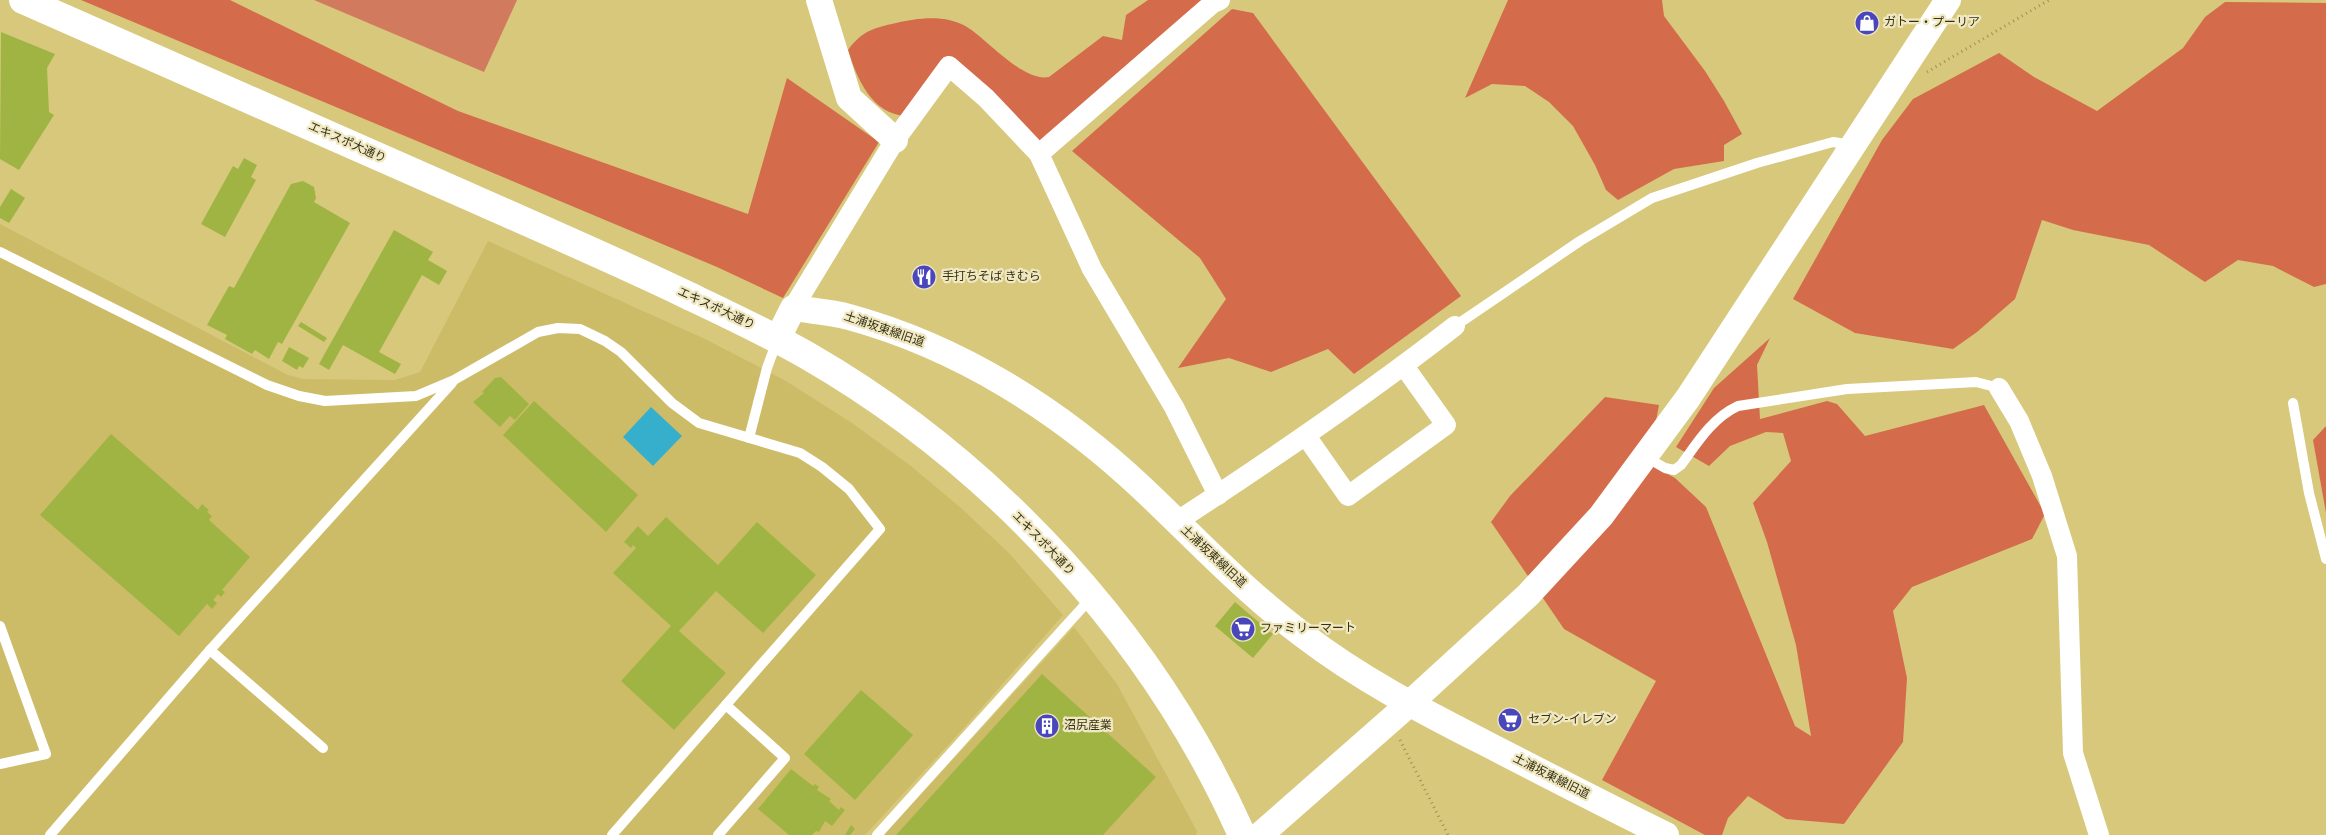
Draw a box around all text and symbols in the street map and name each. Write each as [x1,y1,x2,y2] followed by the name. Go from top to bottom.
[1854,10,1880,36] shop icon: ガトー・プーリア
[1884,15,1980,31] place label: ガトー・プーリア
[306,119,388,167] street label: エキスポ大通り
[911,264,937,290] restaurant icon: 手打ちそば きむら
[942,269,1041,285] place label: 手打ちそば きむら
[675,284,757,334] street label: エキスポ大通り
[842,309,926,351] street label: 土浦坂東線旧道
[1008,508,1078,580] street label: エキスポ大通り
[1177,522,1249,592] street label: 土浦坂東線旧道
[1230,616,1256,642] supermarket icon: ファミリーマート
[1260,621,1356,637] place label: ファミリーマート
[1497,707,1523,733] supermarket icon: セブン-イレブン
[1528,712,1617,728] place label: セブン-イレブン
[1034,713,1060,739] building icon: 沼尻産業
[1064,718,1112,734] place label: 沼尻産業
[1510,751,1592,803] street label: 土浦坂東線旧道

